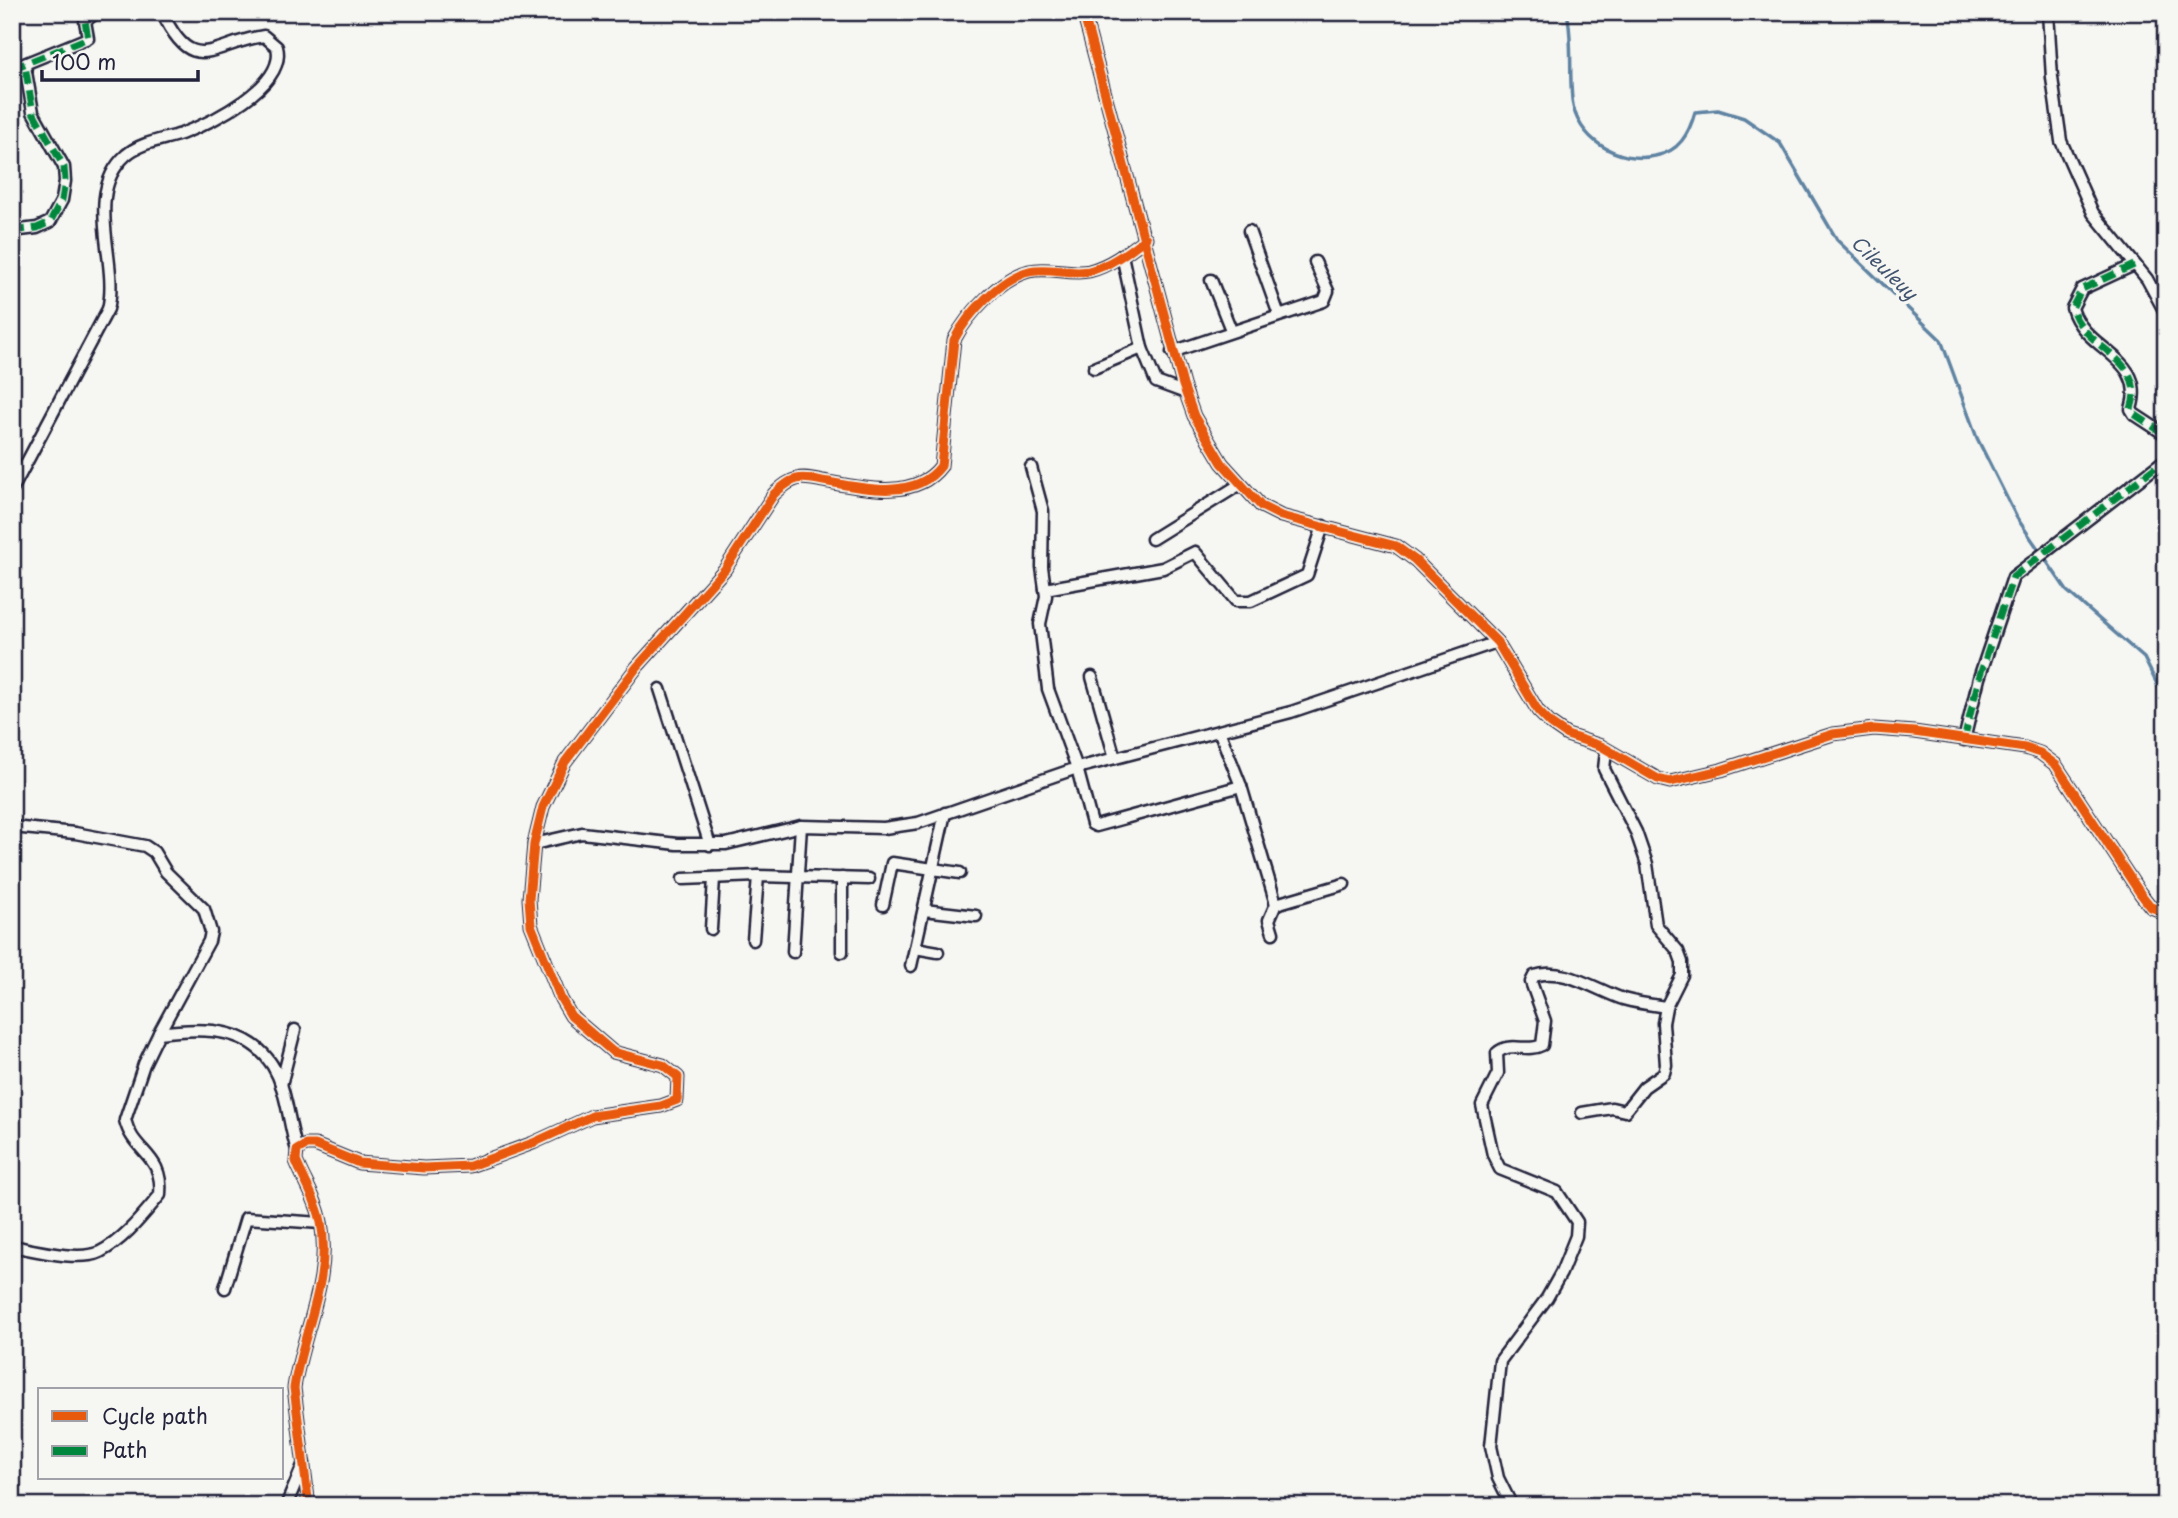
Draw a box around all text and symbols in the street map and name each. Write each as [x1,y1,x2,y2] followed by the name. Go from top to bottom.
[42,38,198,82] scale bar
[52,45,116,77] text: 100 m
[1846,228,1925,306] water label: Cileuleuy
[38,1388,284,1480] legend
[102,1399,208,1431] text: Cycle path
[102,1433,147,1465] text: Path

